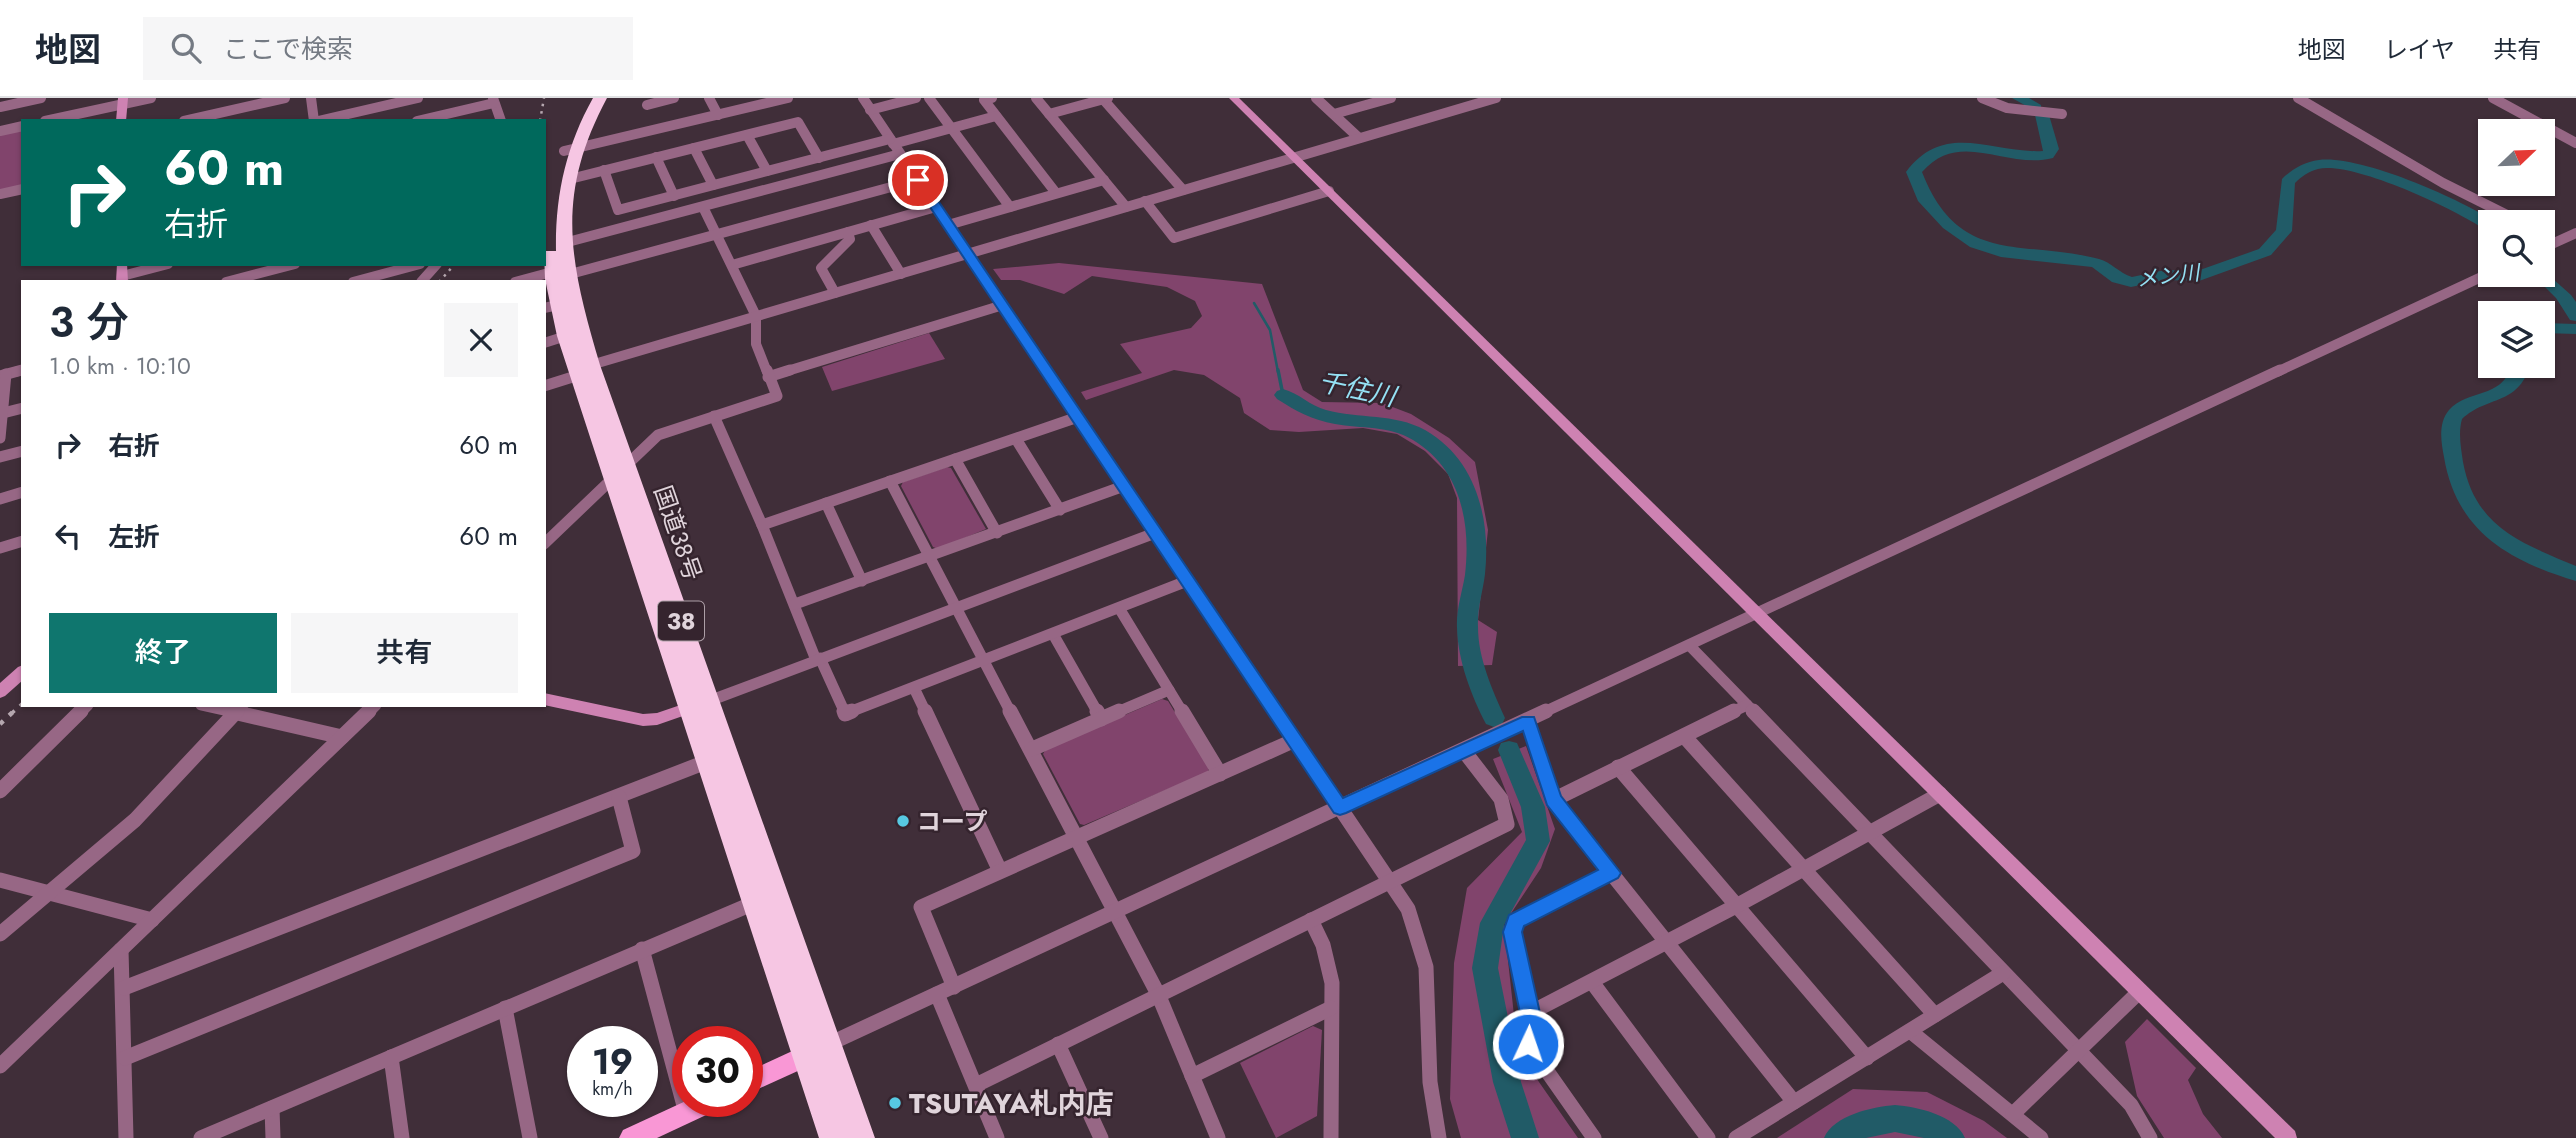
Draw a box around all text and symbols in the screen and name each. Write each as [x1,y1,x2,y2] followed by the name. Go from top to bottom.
[143,17,633,80] search box
[35,26,101,73] text: 地図
[167,29,205,67] icon: search
[223,30,353,68] text: ここで検索
[2298,32,2346,67] text: 地図
[2384,32,2455,67] text: レイヤ
[2493,32,2541,67] text: 共有
[2478,119,2555,196] north arrow
[2478,119,2555,378] map controls
[164,133,284,203] text: 60 m
[49,147,140,238] icon: right
[888,150,948,210] pin
[899,161,937,199] icon: arrive
[164,201,228,247] text: 右折
[2478,210,2555,287] button: search
[2135,258,2203,294] water label: メン川
[49,292,129,353] text: 3 分
[2478,301,2555,378] button: layers
[444,303,518,377] button: close
[49,349,191,383] text: 1.0 km · 10:10
[1315,362,1402,416] water label: 千住川
[49,426,87,464] icon: right
[459,426,518,464] text: 60 m
[108,427,160,465] text: 右折
[645,481,711,585] street label: 国道38号
[49,517,87,555] icon: left
[459,517,518,555] text: 60 m
[108,518,160,556] text: 左折
[658,601,704,640] road number: 38
[49,613,277,693] button: 終了
[291,613,518,693] button: 共有
[917,804,988,839] place label: コープ
[895,813,911,829] marker: コープ
[1491,1007,1565,1081] position arrow
[672,1026,763,1117] speed limit sign: 30
[592,1037,633,1087] text: 19
[592,1076,633,1102] text: km/h
[909,1083,1114,1124] place label: TSUTAYA札内店
[887,1095,903,1111] marker: TSUTAYA札内店

